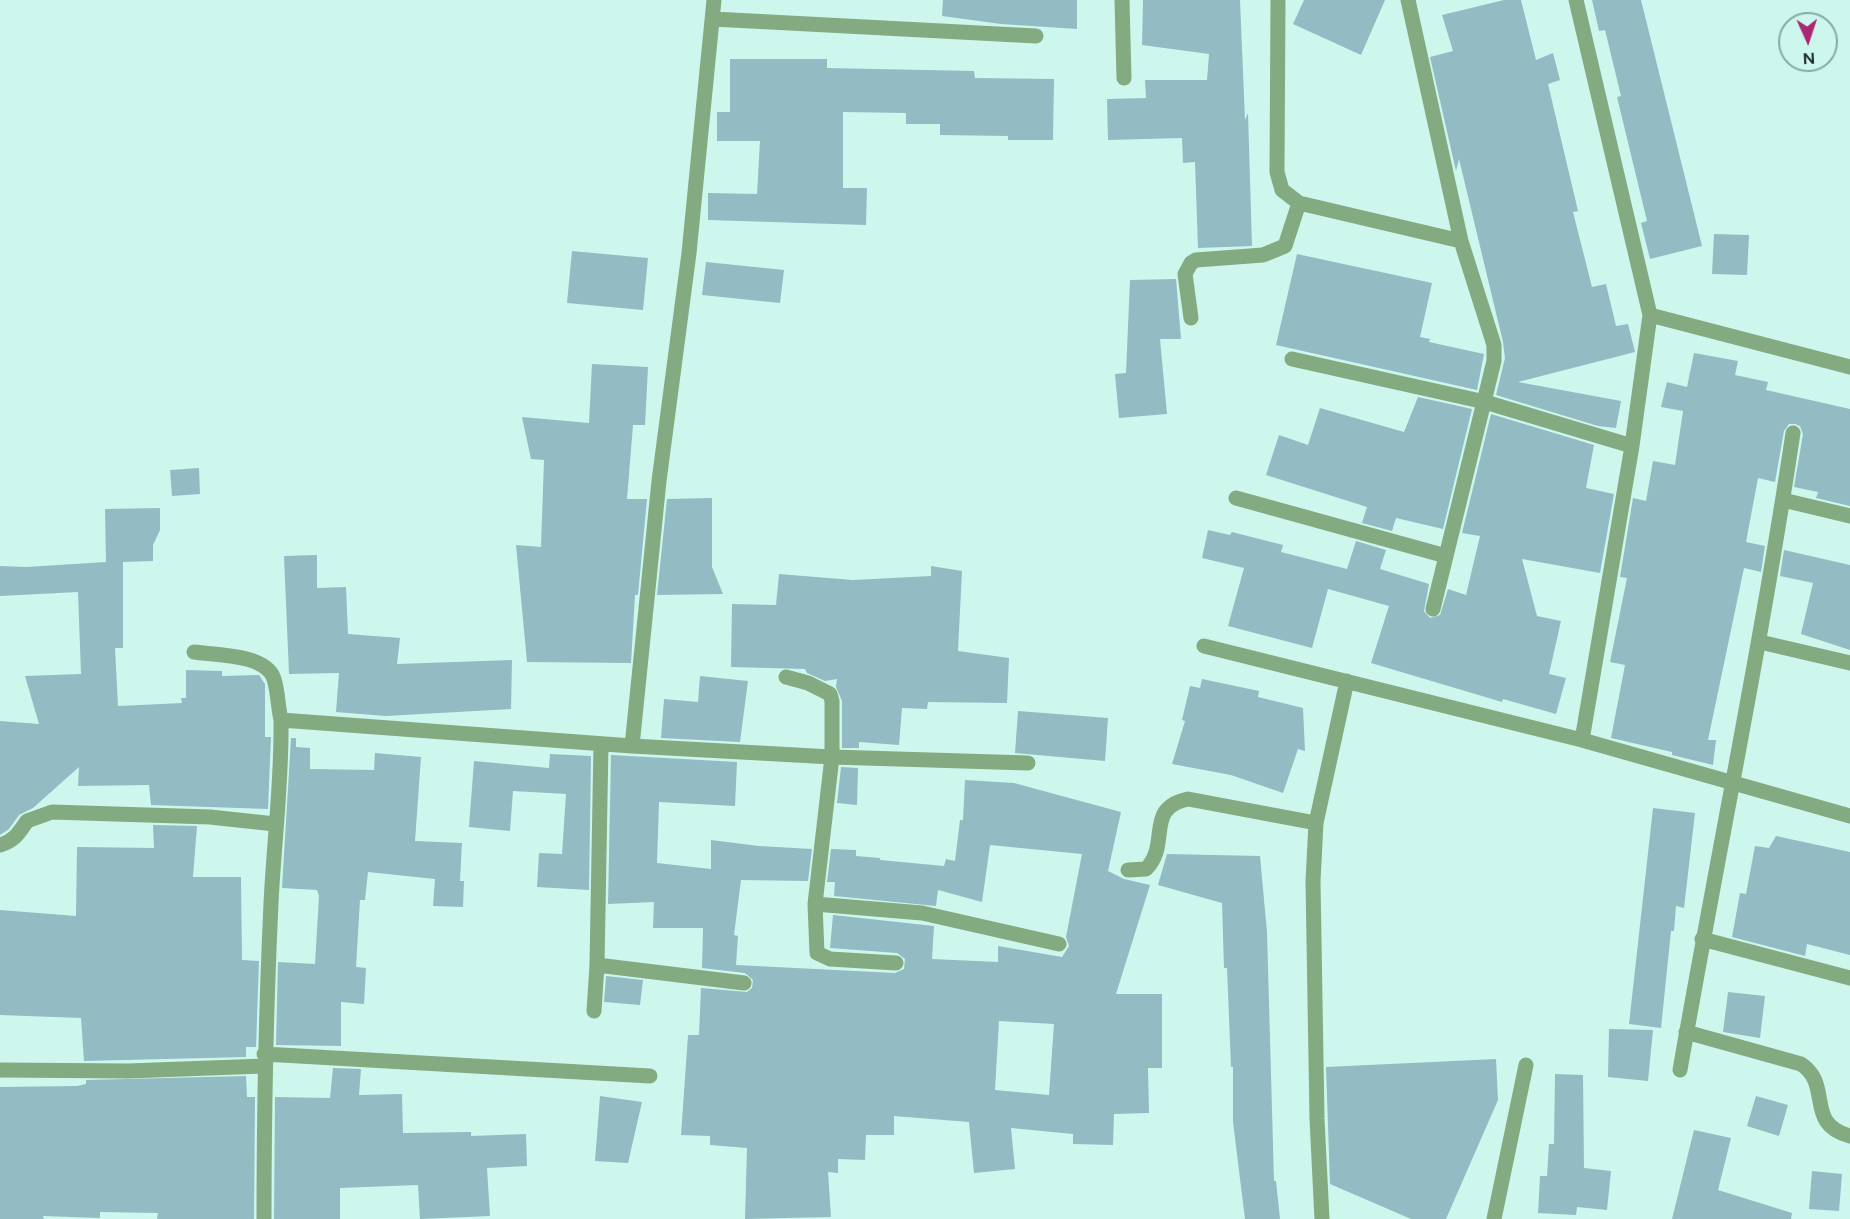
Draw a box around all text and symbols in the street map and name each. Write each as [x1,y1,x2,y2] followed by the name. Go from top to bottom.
[1778,12,1838,72] north arrow
[1802,49,1816,68] text: N

